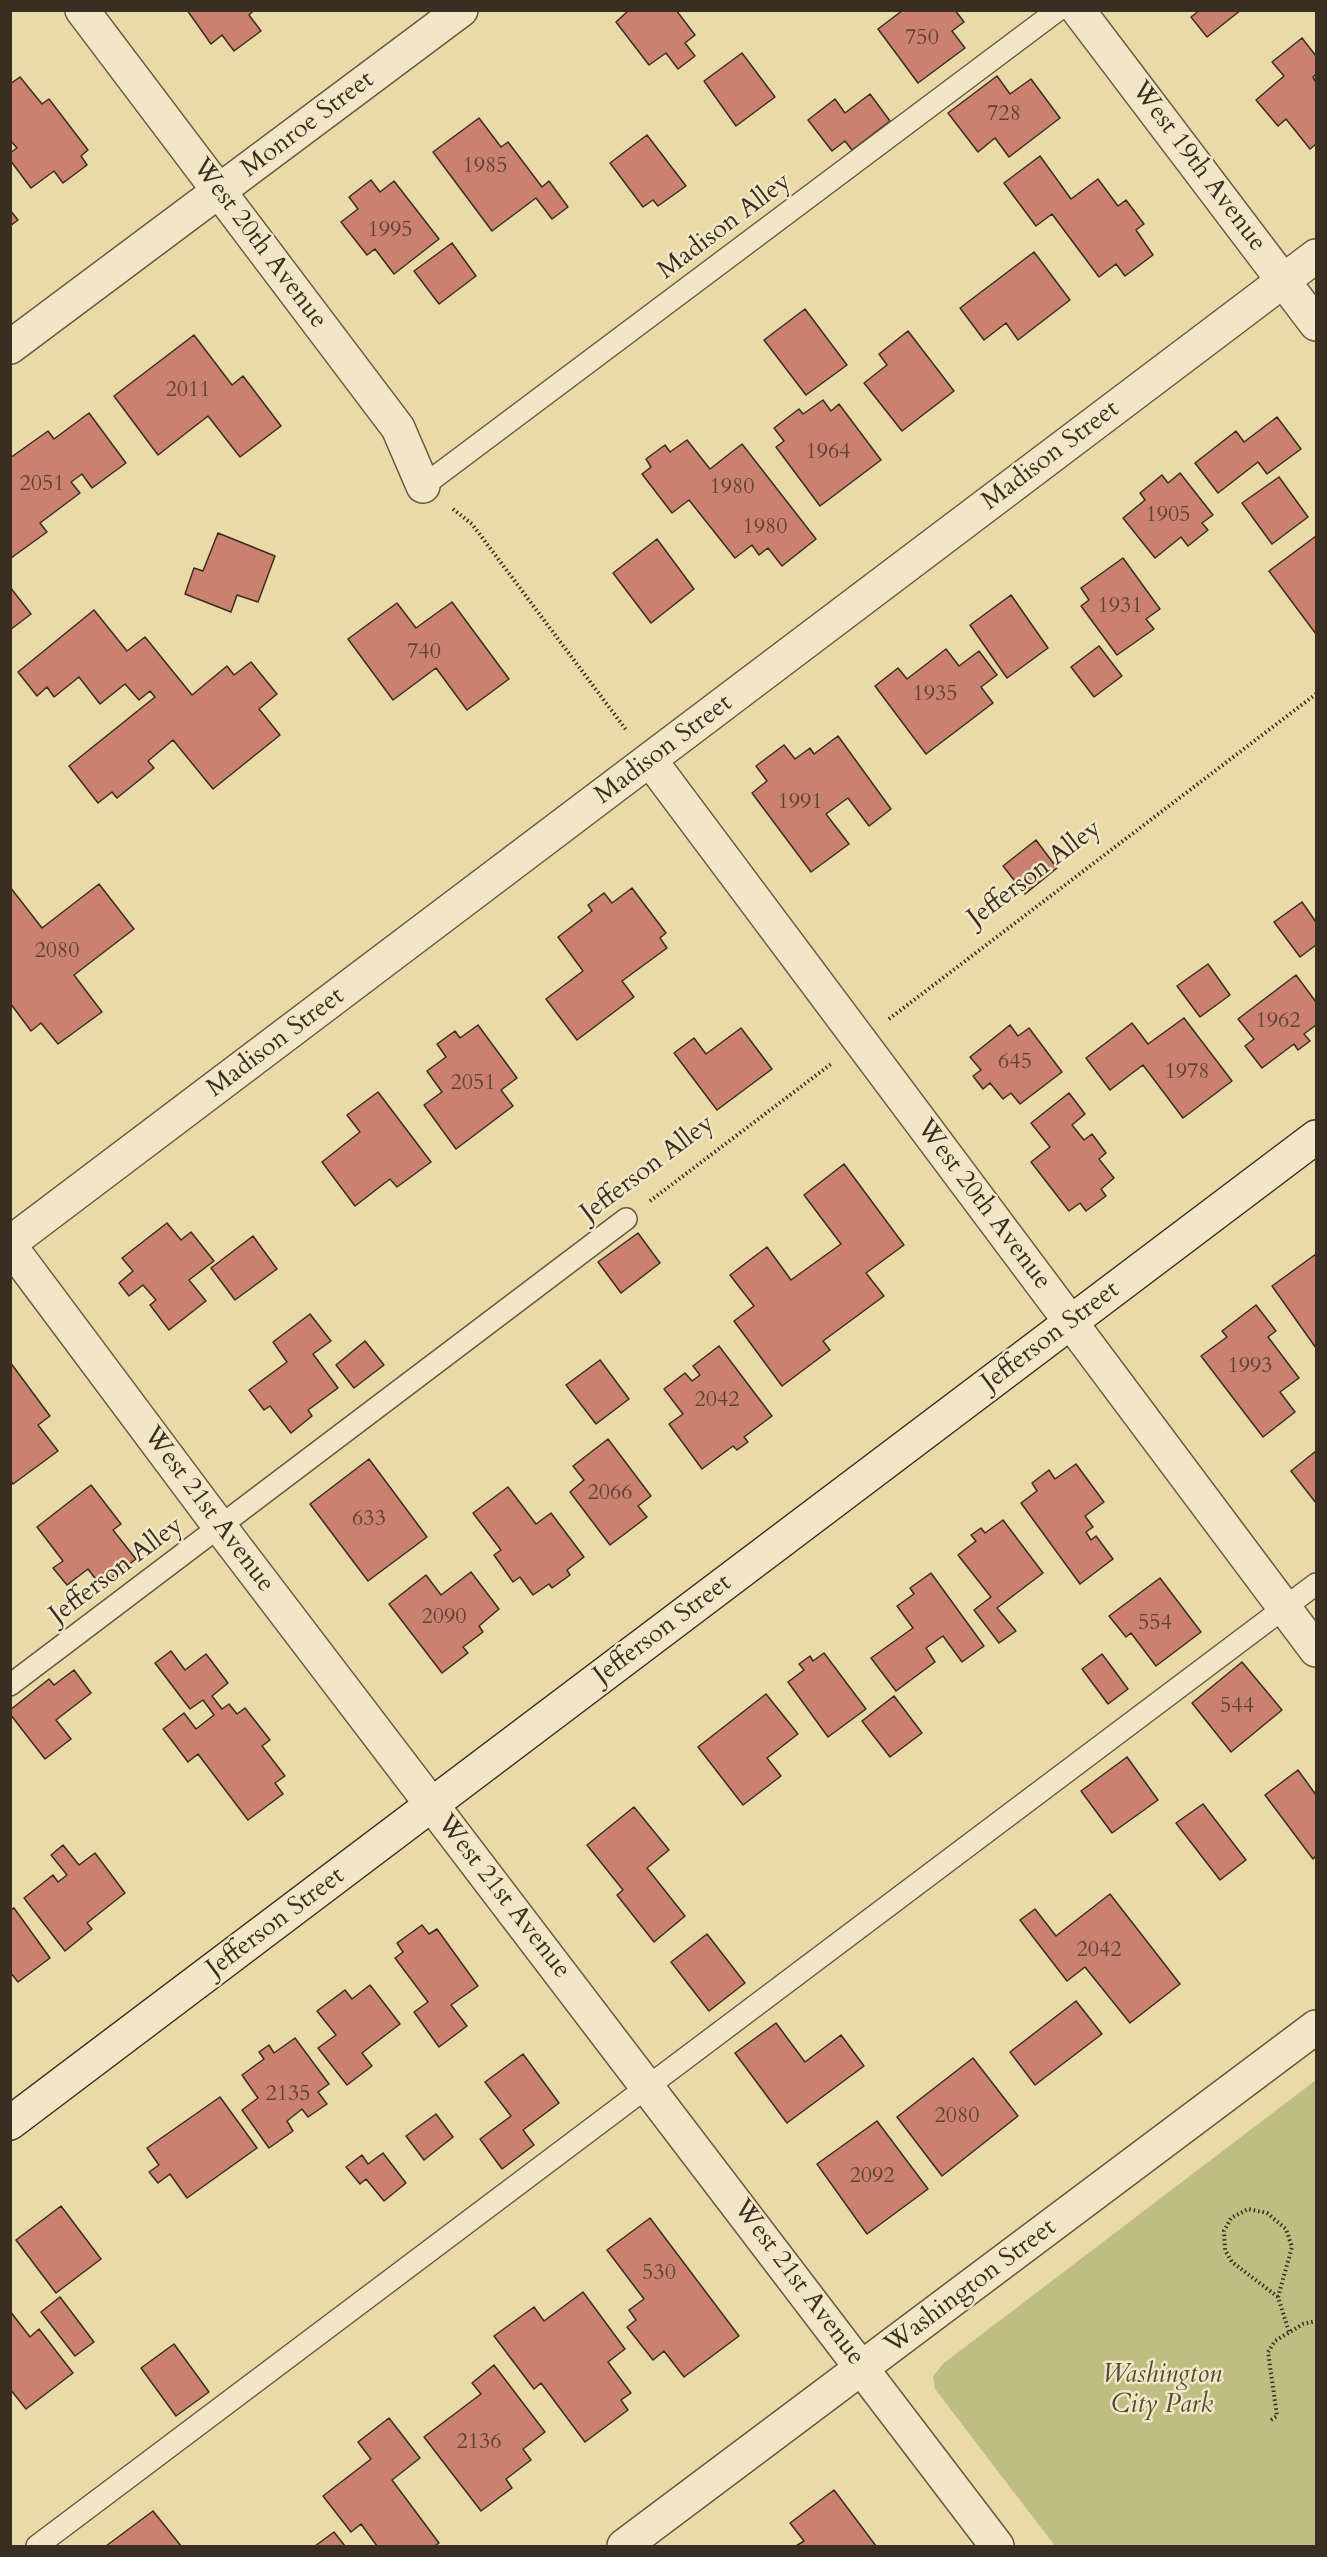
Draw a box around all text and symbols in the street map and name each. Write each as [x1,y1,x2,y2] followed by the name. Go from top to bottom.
[905,26,939,52] house number: 750
[235,65,381,185] street label: Monroe Street
[1124,76,1272,258] street label: West 19th Avenue
[987,102,1021,128] house number: 728
[185,153,333,335] street label: West 20th Avenue
[462,154,508,180] house number: 1985
[652,167,798,287] street label: Madison Alley
[367,218,413,244] house number: 1995
[165,378,211,404] house number: 2011
[976,394,1126,518] street label: Madison Street
[805,440,851,466] house number: 1964
[19,472,65,498] house number: 2051
[709,475,755,501] house number: 1980
[1145,503,1191,529] house number: 1905
[742,515,788,541] house number: 1980
[1097,594,1143,620] house number: 1931
[407,640,441,666] house number: 740
[912,682,958,708] house number: 1935
[589,688,739,812] street label: Madison Street
[777,790,823,816] house number: 1991
[962,814,1108,934] street label: Jefferson Alley
[34,939,80,965] house number: 2080
[201,981,351,1105] street label: Madison Street
[1255,1009,1301,1035] house number: 1962
[998,1050,1032,1076] house number: 645
[1164,1060,1210,1086] house number: 1978
[450,1071,496,1097] house number: 2051
[575,1109,721,1229] street label: Jefferson Alley
[909,1114,1057,1296] street label: West 20th Avenue
[976,1275,1126,1399] street label: Jefferson Street
[1227,1354,1273,1380] house number: 1993
[694,1388,740,1414] house number: 2042
[136,1421,280,1599] street label: West 21st Avenue
[587,1481,633,1507] house number: 2066
[352,1507,386,1533] house number: 633
[44,1511,190,1631] street label: Jefferson Alley
[588,1568,738,1692] street label: Jefferson Street
[421,1605,467,1631] house number: 2090
[1138,1611,1172,1637] house number: 554
[1220,1694,1254,1720] house number: 544
[429,1809,577,1985] street label: West 21st Avenue
[201,1861,351,1985] street label: Jefferson Street
[1076,1938,1122,1964] house number: 2042
[265,2082,311,2108] house number: 2135
[934,2104,980,2130] house number: 2080
[849,2164,895,2190] house number: 2092
[726,2194,870,2372] street label: West 21st Avenue
[879,2213,1063,2361] street label: Washington Street
[642,2261,676,2287] house number: 530
[1102,2360,1222,2422] park label: Washington City Park
[456,2430,502,2456] house number: 2136

